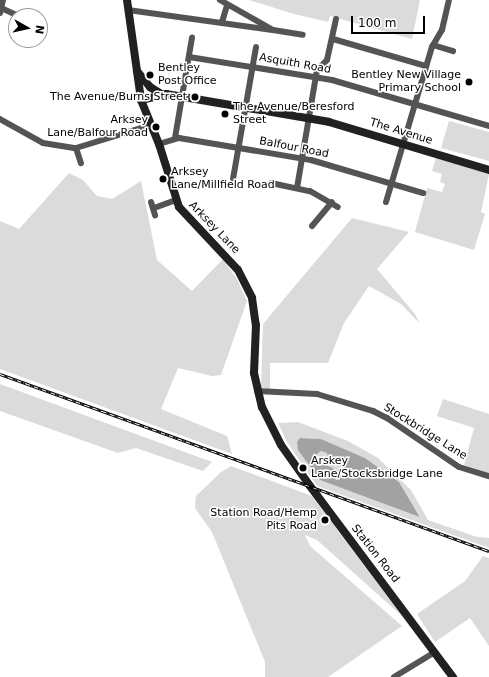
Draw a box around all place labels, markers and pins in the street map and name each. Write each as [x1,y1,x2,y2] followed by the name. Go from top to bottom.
[158,62,217,88] place label: Bentley Post Office
[351,69,461,95] place label: Bentley New Village Primary School
[145,70,155,80] marker: Bentley Post Office
[464,77,474,87] marker: Bentley New Village Primary School
[50,90,187,104] place label: The Avenue/Burns Street
[190,92,200,102] marker: The Avenue/Burns Street
[233,101,355,127] place label: The Avenue/Beresford Street
[220,109,230,119] marker: The Avenue/Beresford Street
[47,114,148,140] place label: Arksey Lane/Balfour Road
[151,122,161,132] marker: Arksey Lane/Balfour Road
[171,166,275,192] place label: Arksey Lane/Millfield Road
[158,174,168,184] marker: Arksey Lane/Millfield Road
[311,455,443,481] place label: Arskey Lane/Stocksbridge Lane
[298,463,308,473] marker: Arskey Lane/Stocksbridge Lane
[210,507,317,533] place label: Station Road/Hemp Pits Road
[320,515,330,525] marker: Station Road/Hemp Pits Road

